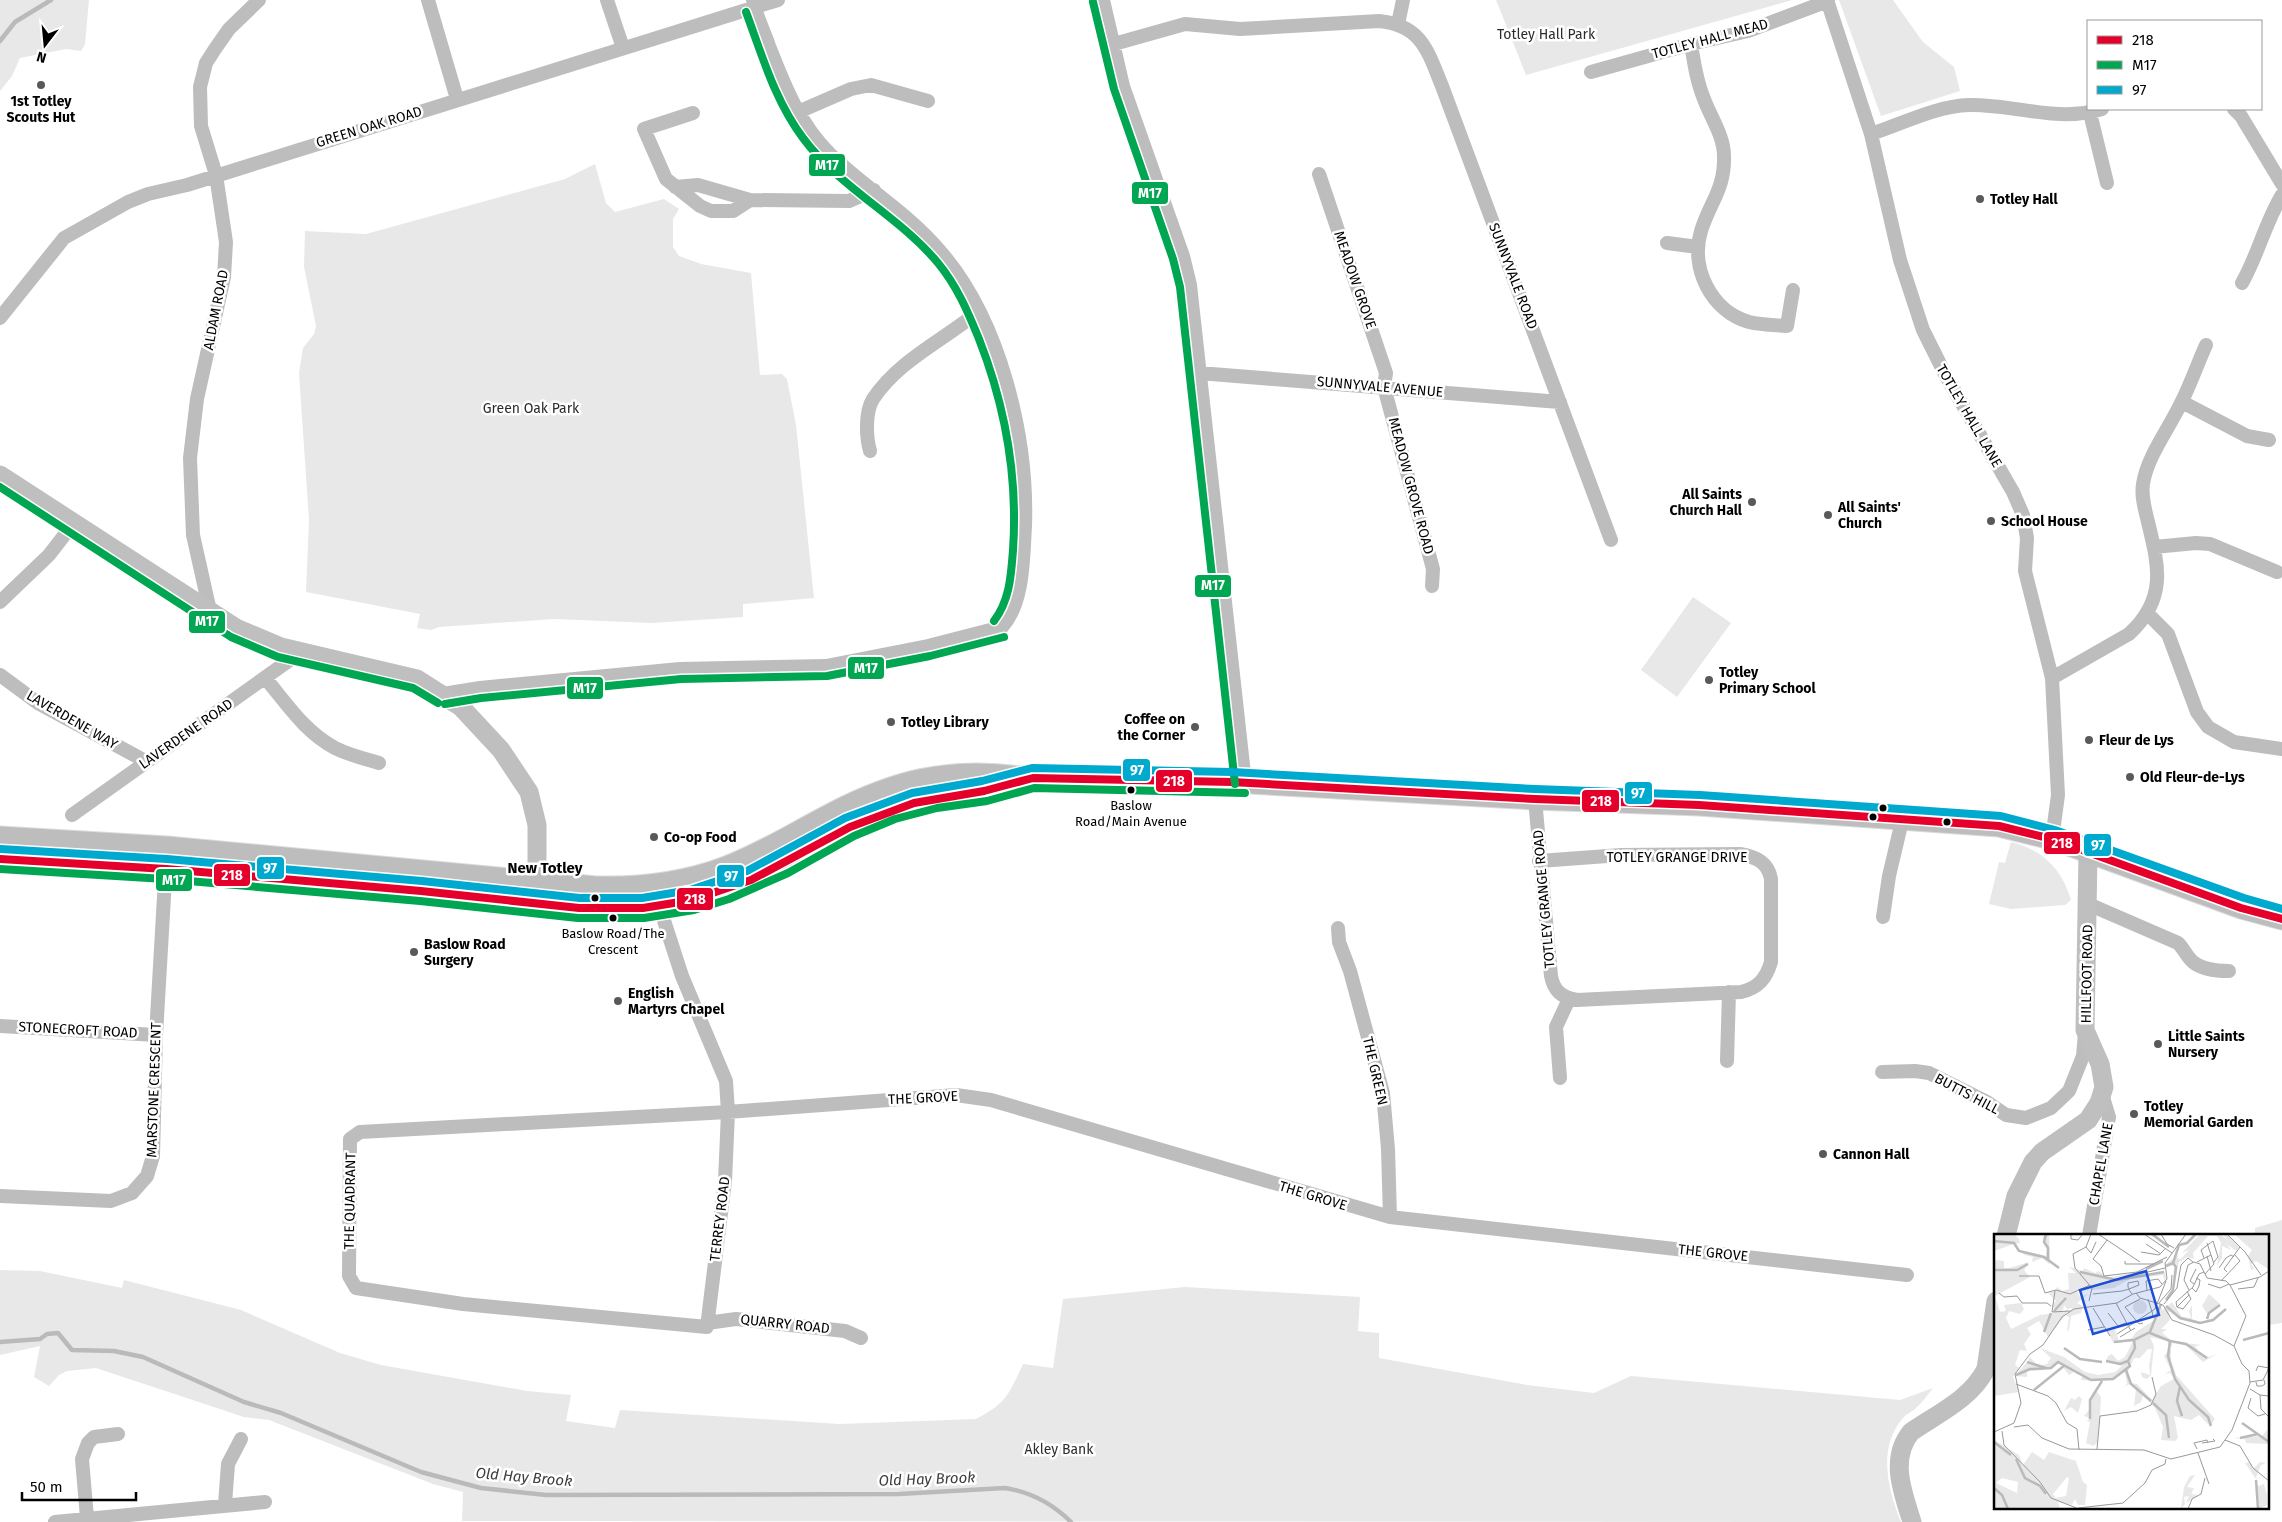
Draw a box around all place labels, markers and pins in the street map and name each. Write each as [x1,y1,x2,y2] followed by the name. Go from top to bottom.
[35,79,47,91] marker: 1st Totley Scouts Hut
[7,93,76,126] place label: 1st Totley Scouts Hut
[1990,191,2059,208] place label: Totley Hall
[1974,193,1986,205] marker: Totley Hall
[1670,486,1743,519] place label: All Saints Church Hall
[1746,496,1758,508] marker: All Saints Church Hall
[1837,499,1901,532] place label: All Saints' Church
[1822,509,1834,521] marker: All Saints' Church
[2001,513,2088,530] place label: School House
[1985,515,1997,527] marker: School House
[1719,664,1817,697] place label: Totley Primary School
[1703,674,1715,686] marker: Totley Primary School
[1117,711,1185,744] place label: Coffee on the Corner
[901,714,989,731] place label: Totley Library
[885,716,897,728] marker: Totley Library
[1189,721,1201,733] marker: Coffee on the Corner
[2099,732,2174,749] place label: Fleur de Lys
[2083,734,2095,746] marker: Fleur de Lys
[2140,769,2245,786] place label: Old Fleur-de-Lys
[2124,771,2136,783] marker: Old Fleur-de-Lys
[1126,785,1136,795] marker: Baslow Road/Main Avenue
[1075,798,1187,829] place label: Baslow Road/Main Avenue
[1878,803,1888,813] unlabelled marker
[1868,812,1878,822] unlabelled marker
[1942,817,1952,827] unlabelled marker
[664,829,737,846] place label: Co-op Food
[648,831,660,843] marker: Co-op Food
[590,893,600,903] unlabelled marker
[608,913,618,923] marker: Baslow Road/The Crescent
[561,926,665,957] place label: Baslow Road/The Crescent
[424,936,506,969] place label: Baslow Road Surgery
[408,946,420,958] marker: Baslow Road Surgery
[628,985,725,1018] place label: English Martyrs Chapel
[612,995,624,1007] marker: English Martyrs Chapel
[2168,1028,2245,1061] place label: Little Saints Nursery
[2152,1038,2164,1050] marker: Little Saints Nursery
[2144,1098,2253,1131] place label: Totley Memorial Garden
[2128,1108,2140,1120] marker: Totley Memorial Garden
[1833,1146,1910,1163] place label: Cannon Hall
[1817,1148,1829,1160] marker: Cannon Hall

